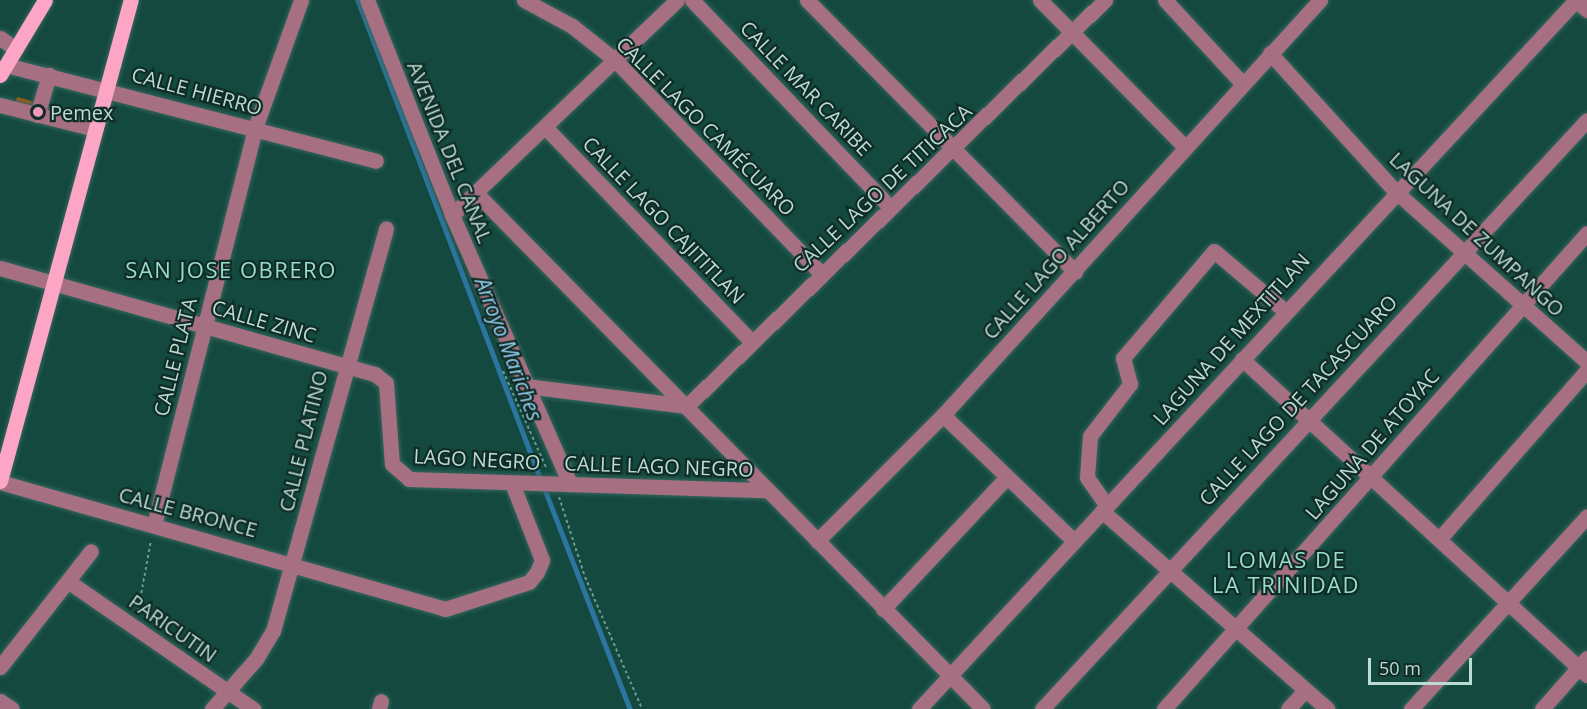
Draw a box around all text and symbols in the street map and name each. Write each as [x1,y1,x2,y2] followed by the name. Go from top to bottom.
[736,16,876,160] street label: CALLE MAR CARIBE
[612,32,800,220] street label: CALLE LAGO CAMÉCUARO
[403,58,497,246] street label: AVENIDA DEL CANAL
[129,62,265,120] street label: CALLE HIERRO
[788,99,976,277] street label: CALLE LAGO DE TITICACA
[50,100,113,124] place label: Pemex
[31,105,45,119] marker: Pemex
[578,132,750,308] street label: CALLE LAGO CAJITITLAN
[1385,147,1569,321] street label: LAGUNA DE ZUMPANGO
[978,174,1134,344] street label: CALLE LAGO ALBERTO
[1148,248,1314,430] street label: LAGUNA DE MEXTITLAN
[125,257,337,283] district label: SAN JOSE OBRERO
[470,274,548,424] water label: Arroyo Mariches
[1194,290,1402,510] street label: CALLE LAGO DE TACASCUARO
[149,295,201,419] street label: CALLE PLATA
[209,295,319,347] street label: CALLE ZINC
[1300,364,1444,524] street label: LAGUNA DE ATOYAC
[274,368,332,514] street label: CALLE PLATINO
[413,444,541,474] street label: LAGO NEGRO
[564,451,754,481] street label: CALLE LAGO NEGRO
[116,482,260,542] street label: CALLE BRONCE
[1212,546,1360,598] district label: LOMAS DE LA TRINIDAD
[125,589,221,667] street label: PARICUTIN
[1371,646,1474,684] scale bar
[1379,656,1421,680] text: 50 m

